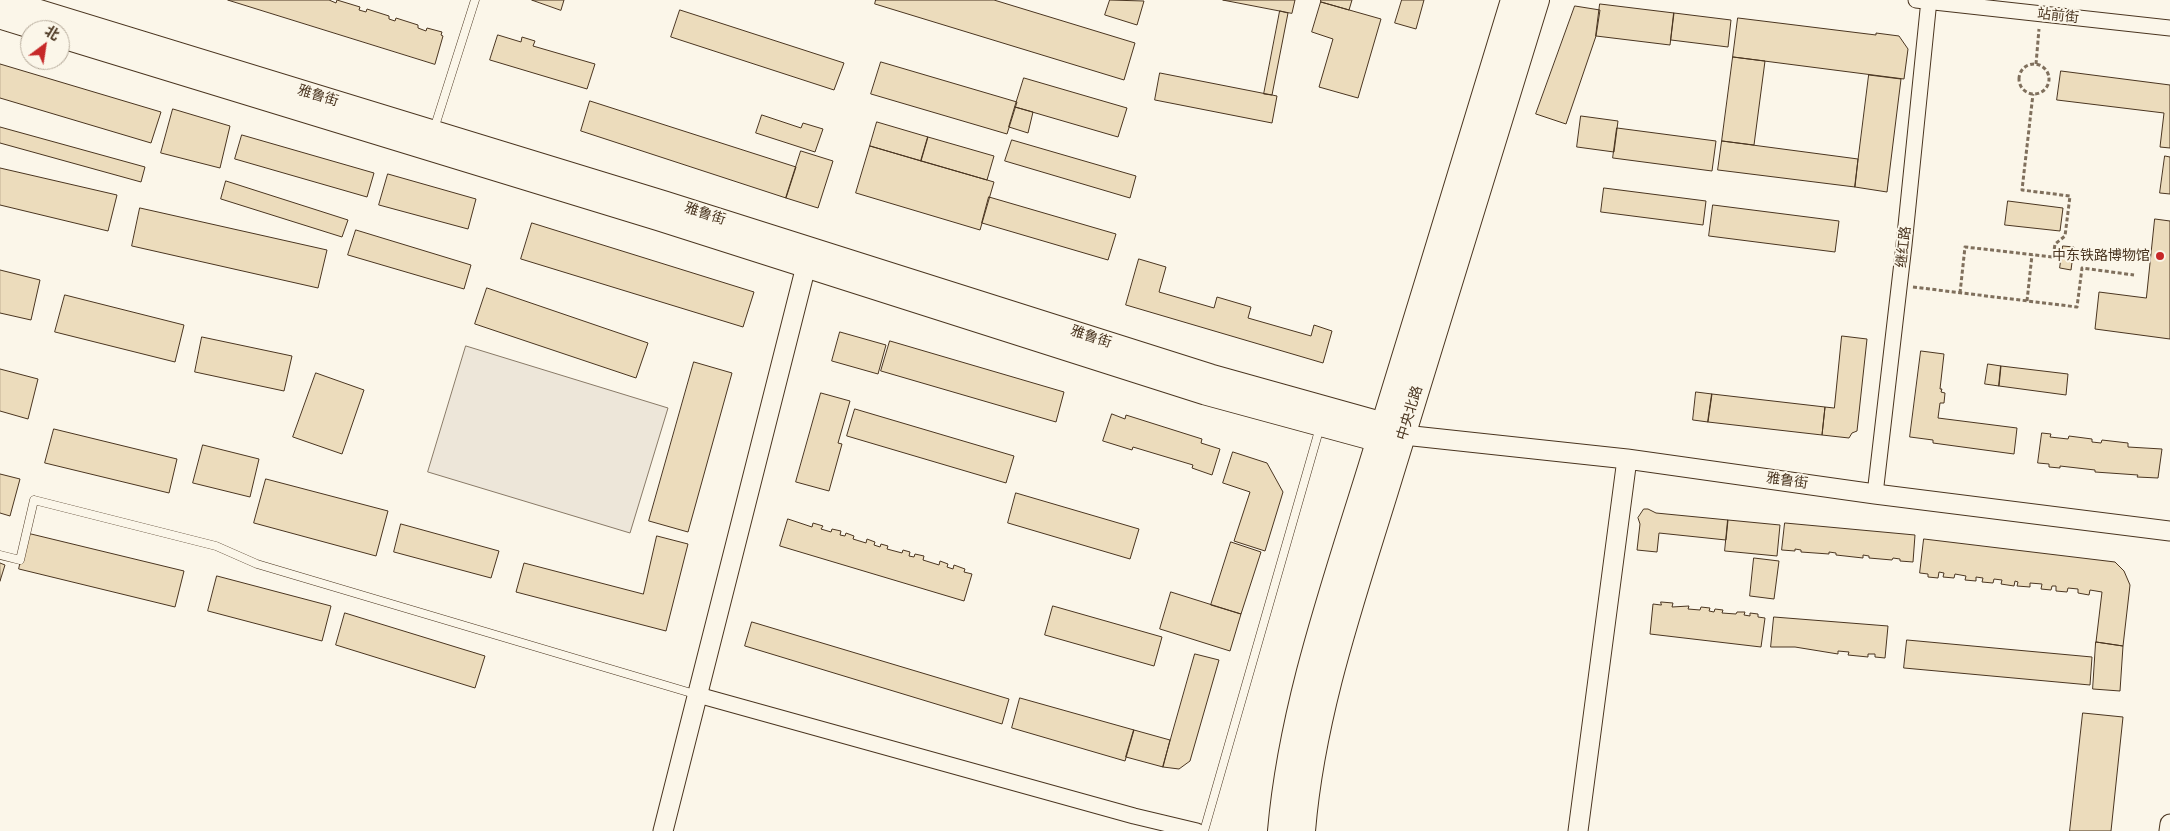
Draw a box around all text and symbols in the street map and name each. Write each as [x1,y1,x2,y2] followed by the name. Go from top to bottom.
[2036,5,2080,27] street label: 站前街
[20,20,70,70] north arrow
[42,21,63,44] text: 北
[295,82,341,110] street label: 雅鲁街
[682,200,728,228] street label: 雅鲁街
[1893,225,1915,269] street label: 继红路
[2052,248,2150,264] place label: 中东铁路博物馆
[2154,250,2166,262] marker: 中东铁路博物馆
[1068,323,1114,351] street label: 雅鲁街
[1394,384,1426,442] street label: 中央北路
[1765,470,1809,492] street label: 雅鲁街

